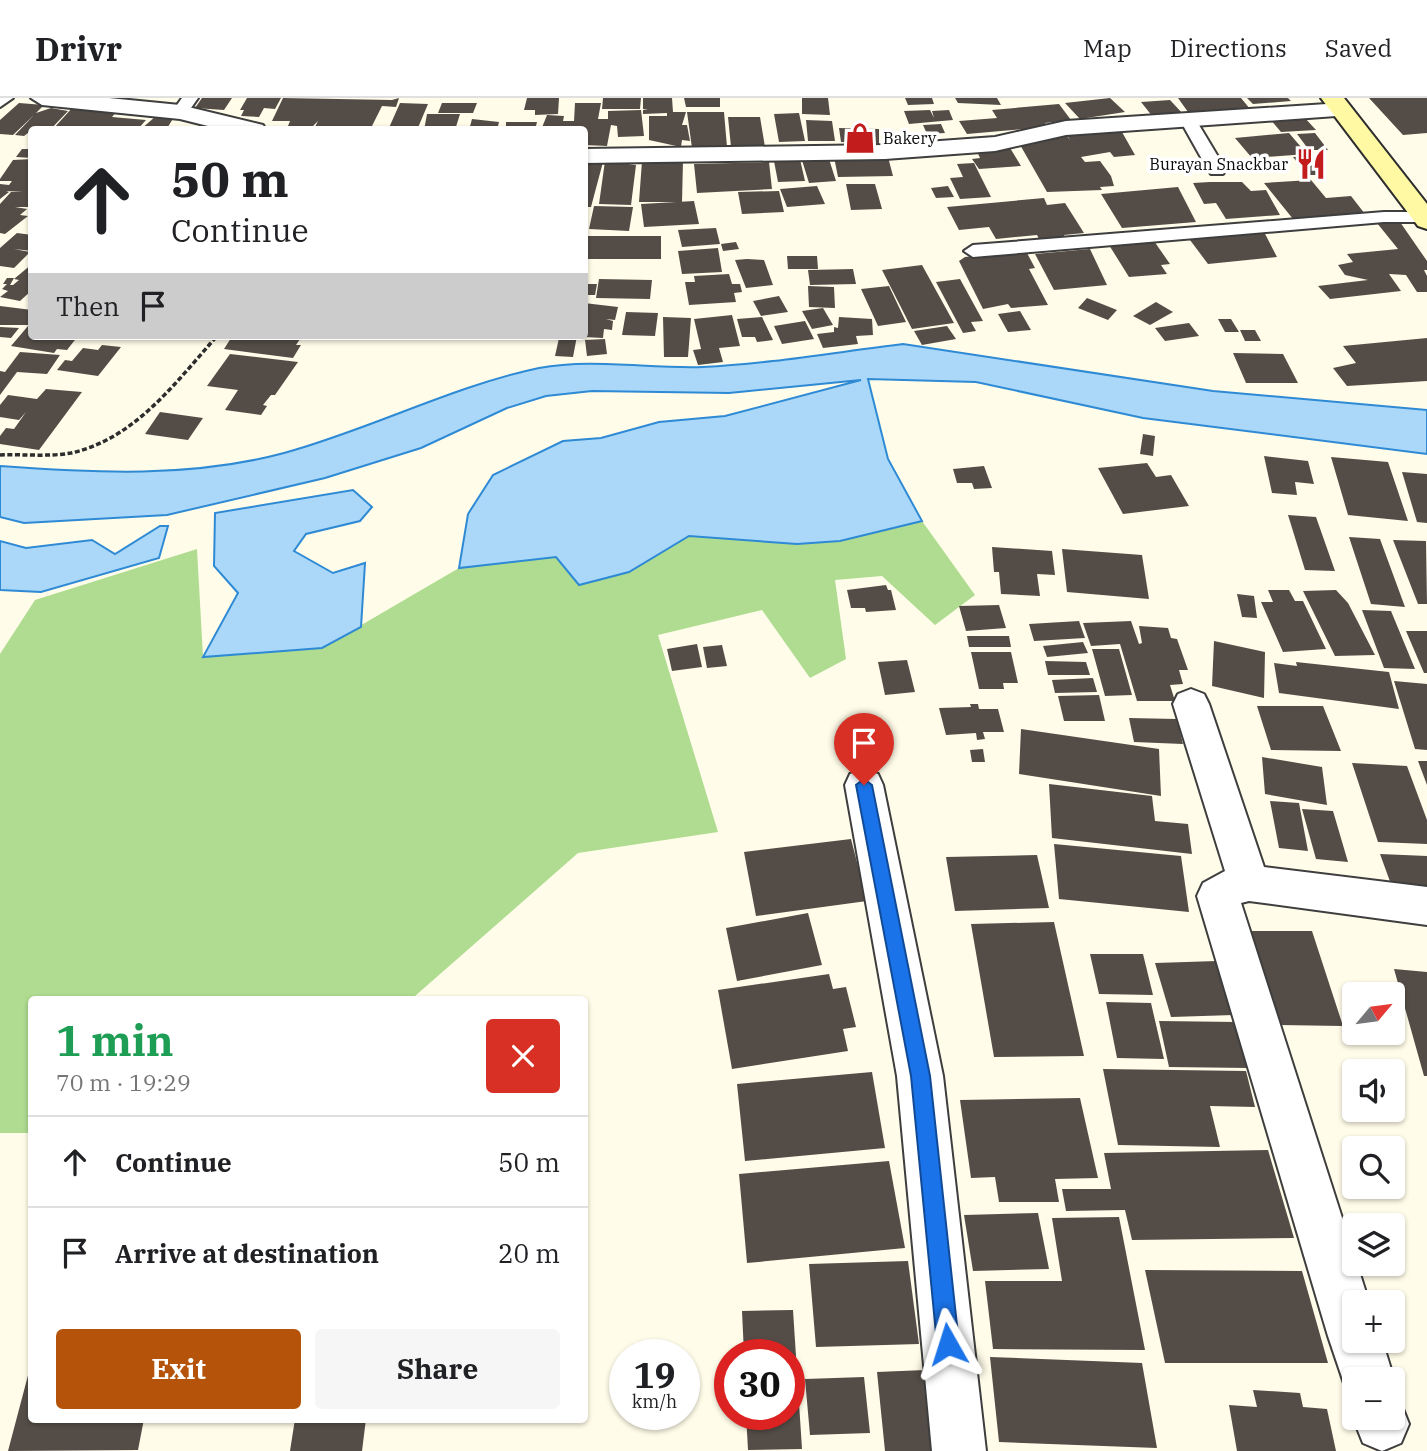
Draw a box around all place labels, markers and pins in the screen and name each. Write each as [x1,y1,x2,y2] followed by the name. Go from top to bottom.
[843,121,877,155] shop icon: Bakery
[883,128,937,148] place label: Bakery
[1294,147,1328,181] restaurant icon: Burayan Snackbar
[1149,154,1288,174] place label: Burayan Snackbar
[834,713,894,785] pin

